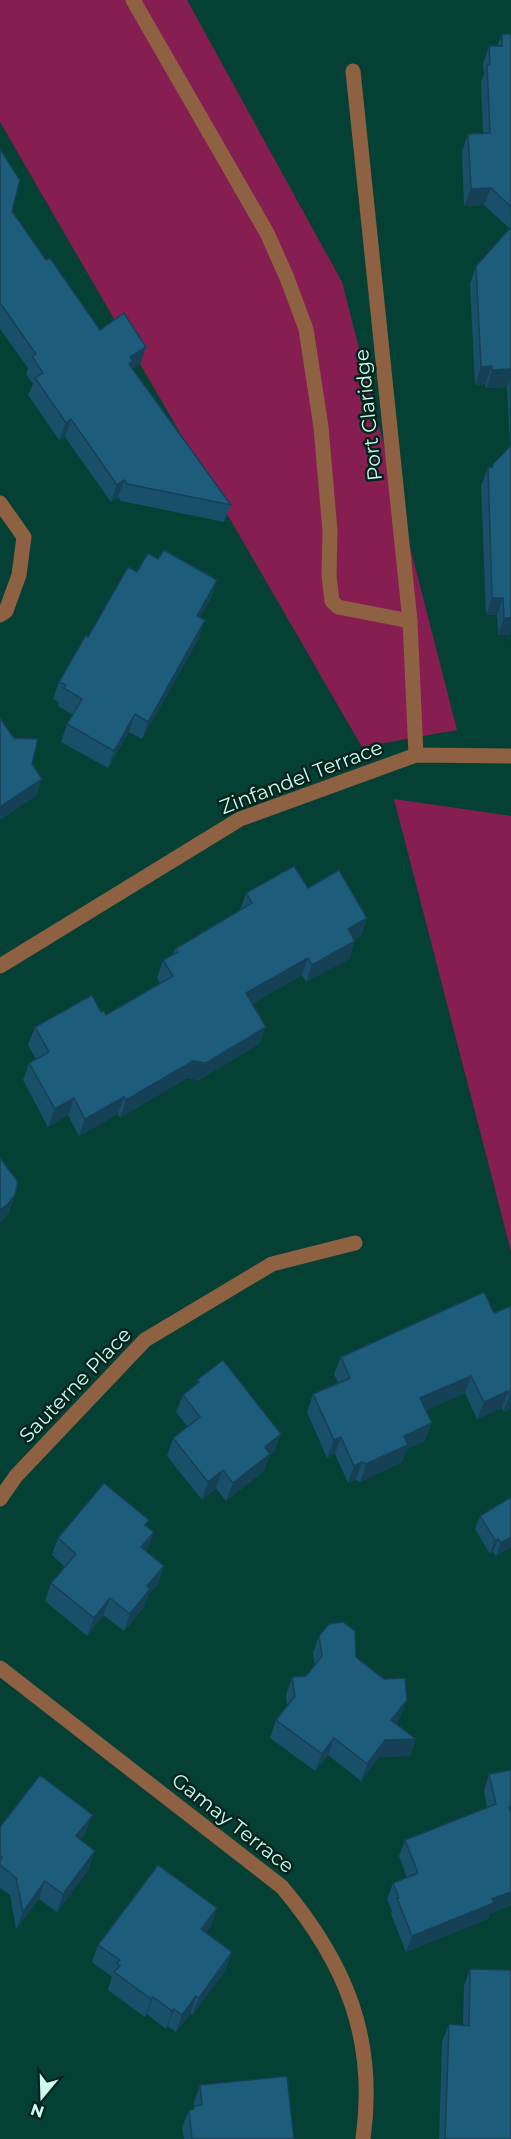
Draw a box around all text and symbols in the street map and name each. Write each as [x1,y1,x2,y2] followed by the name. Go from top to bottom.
[349,348,387,482] street label: Port Claridge
[216,735,386,819] street label: Zinfandel Terrace
[14,1322,136,1448] street label: Sauterne Place
[167,1768,299,1878] street label: Gamay Terrace
[12,2067,72,2127] north arrow
[28,2100,46,2122] text: N

